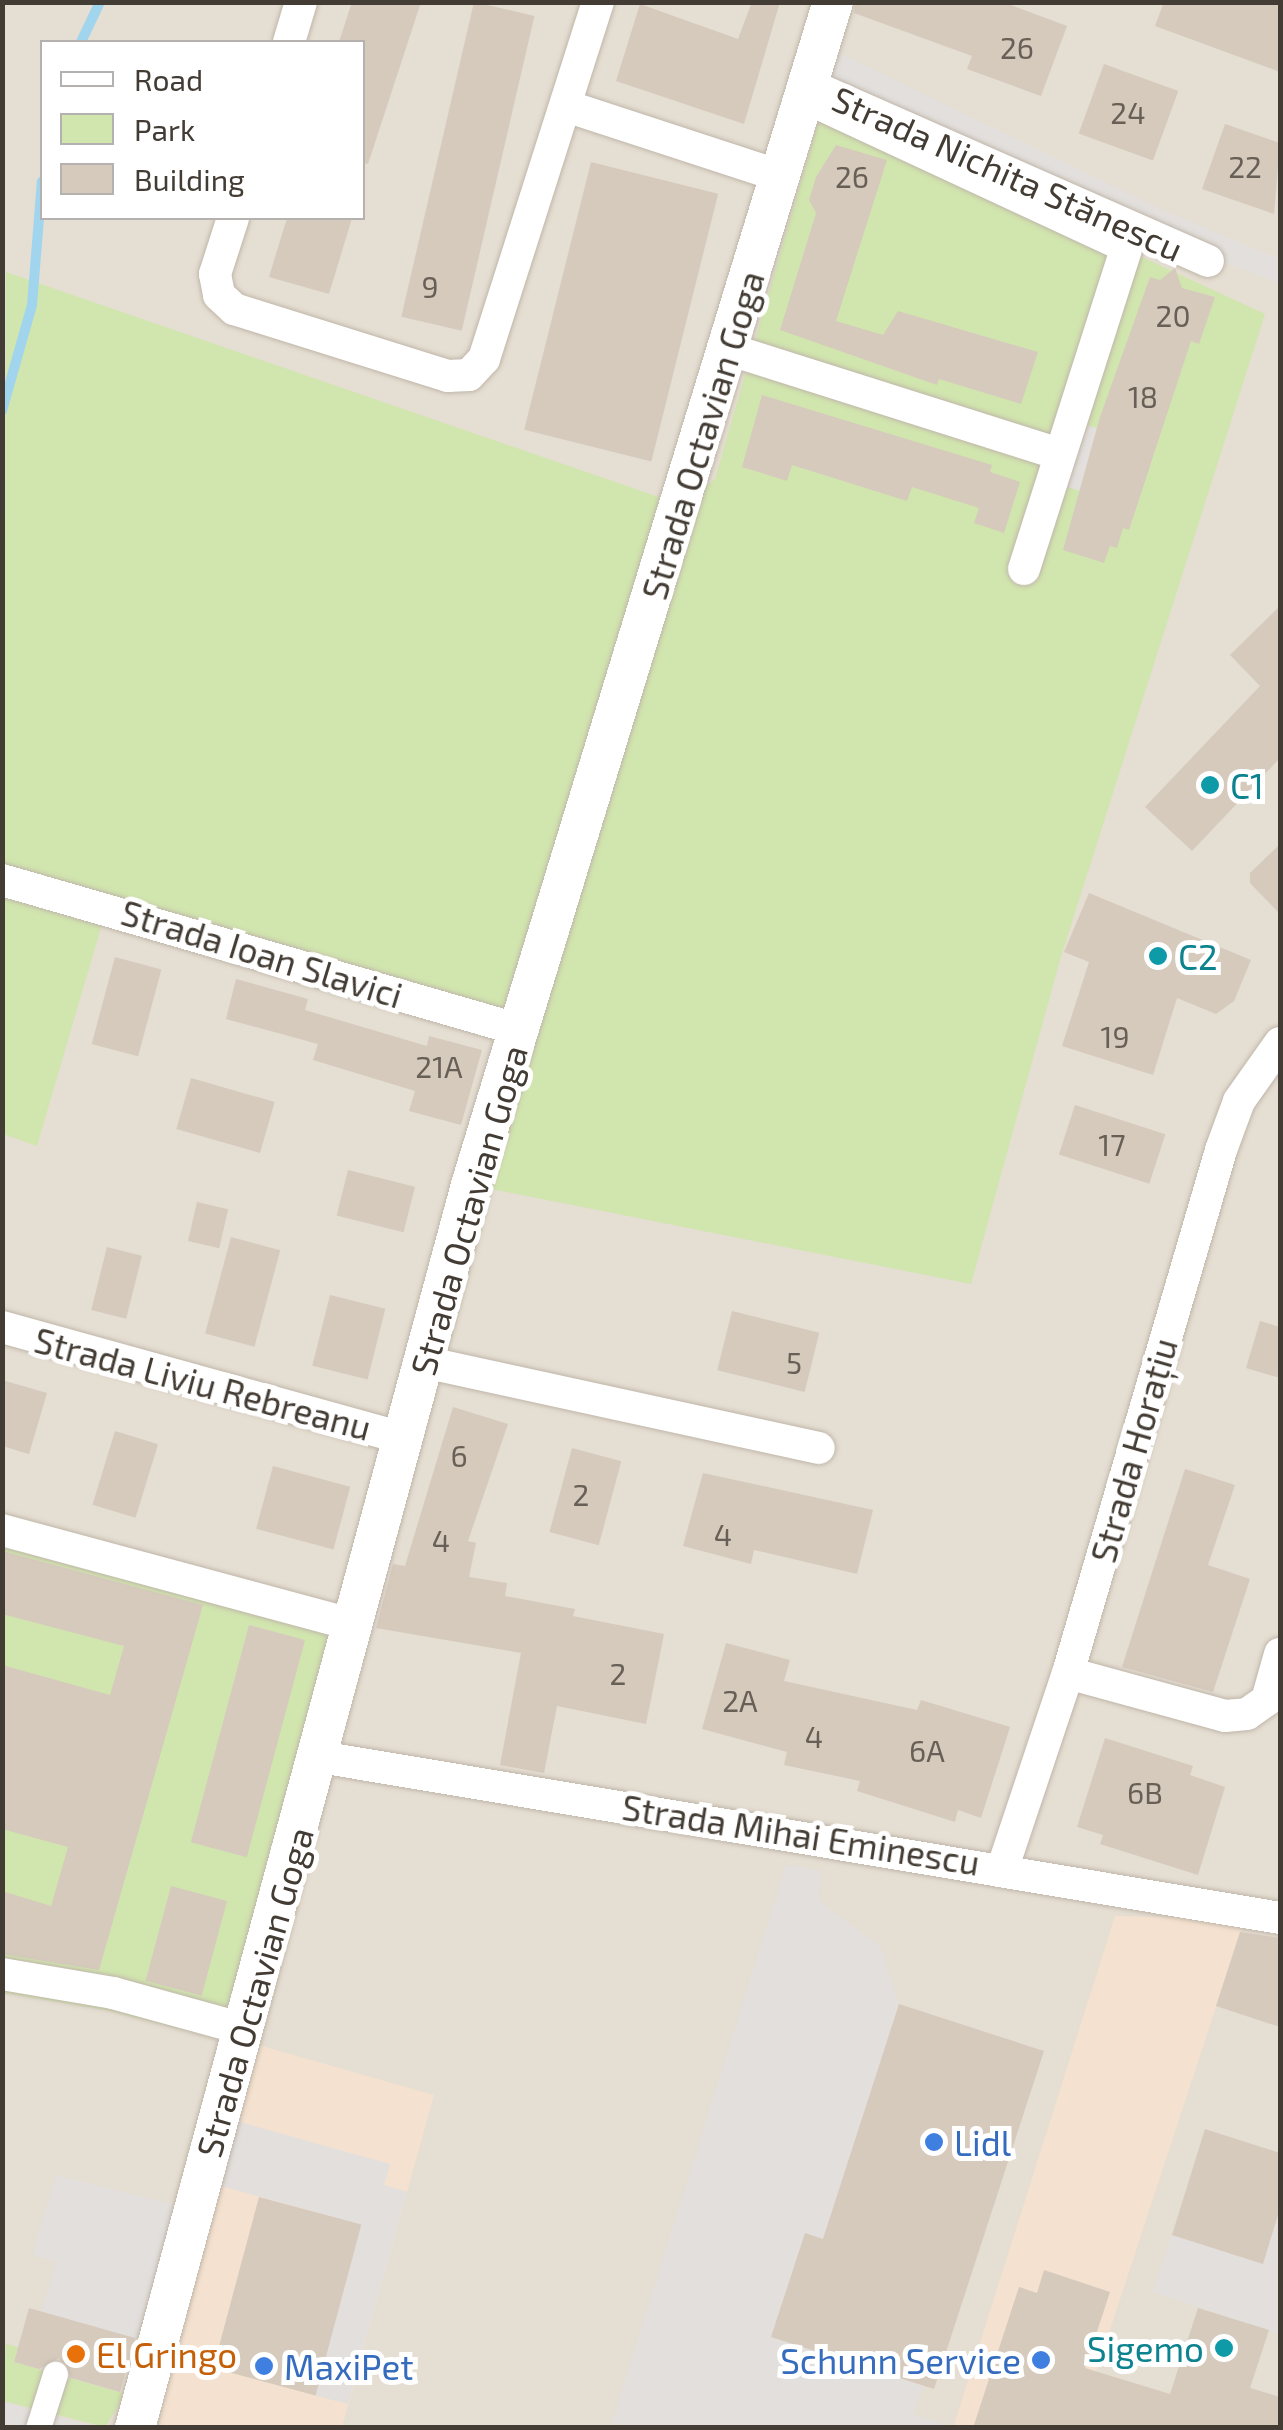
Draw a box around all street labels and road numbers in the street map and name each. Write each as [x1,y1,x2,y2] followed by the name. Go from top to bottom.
[826,77,1190,269] street label: Strada Nichita Stănescu
[632,266,772,604] street label: Strada Octavian Goga
[116,890,408,1016] street label: Strada Ioan Slavici
[401,1040,535,1380] street label: Strada Octavian Goga
[30,1318,376,1448] street label: Strada Liviu Rebreanu
[1081,1333,1185,1567] street label: Strada Horațiu
[619,1785,983,1883] street label: Strada Mihai Eminescu
[187,1822,321,2162] street label: Strada Octavian Goga

